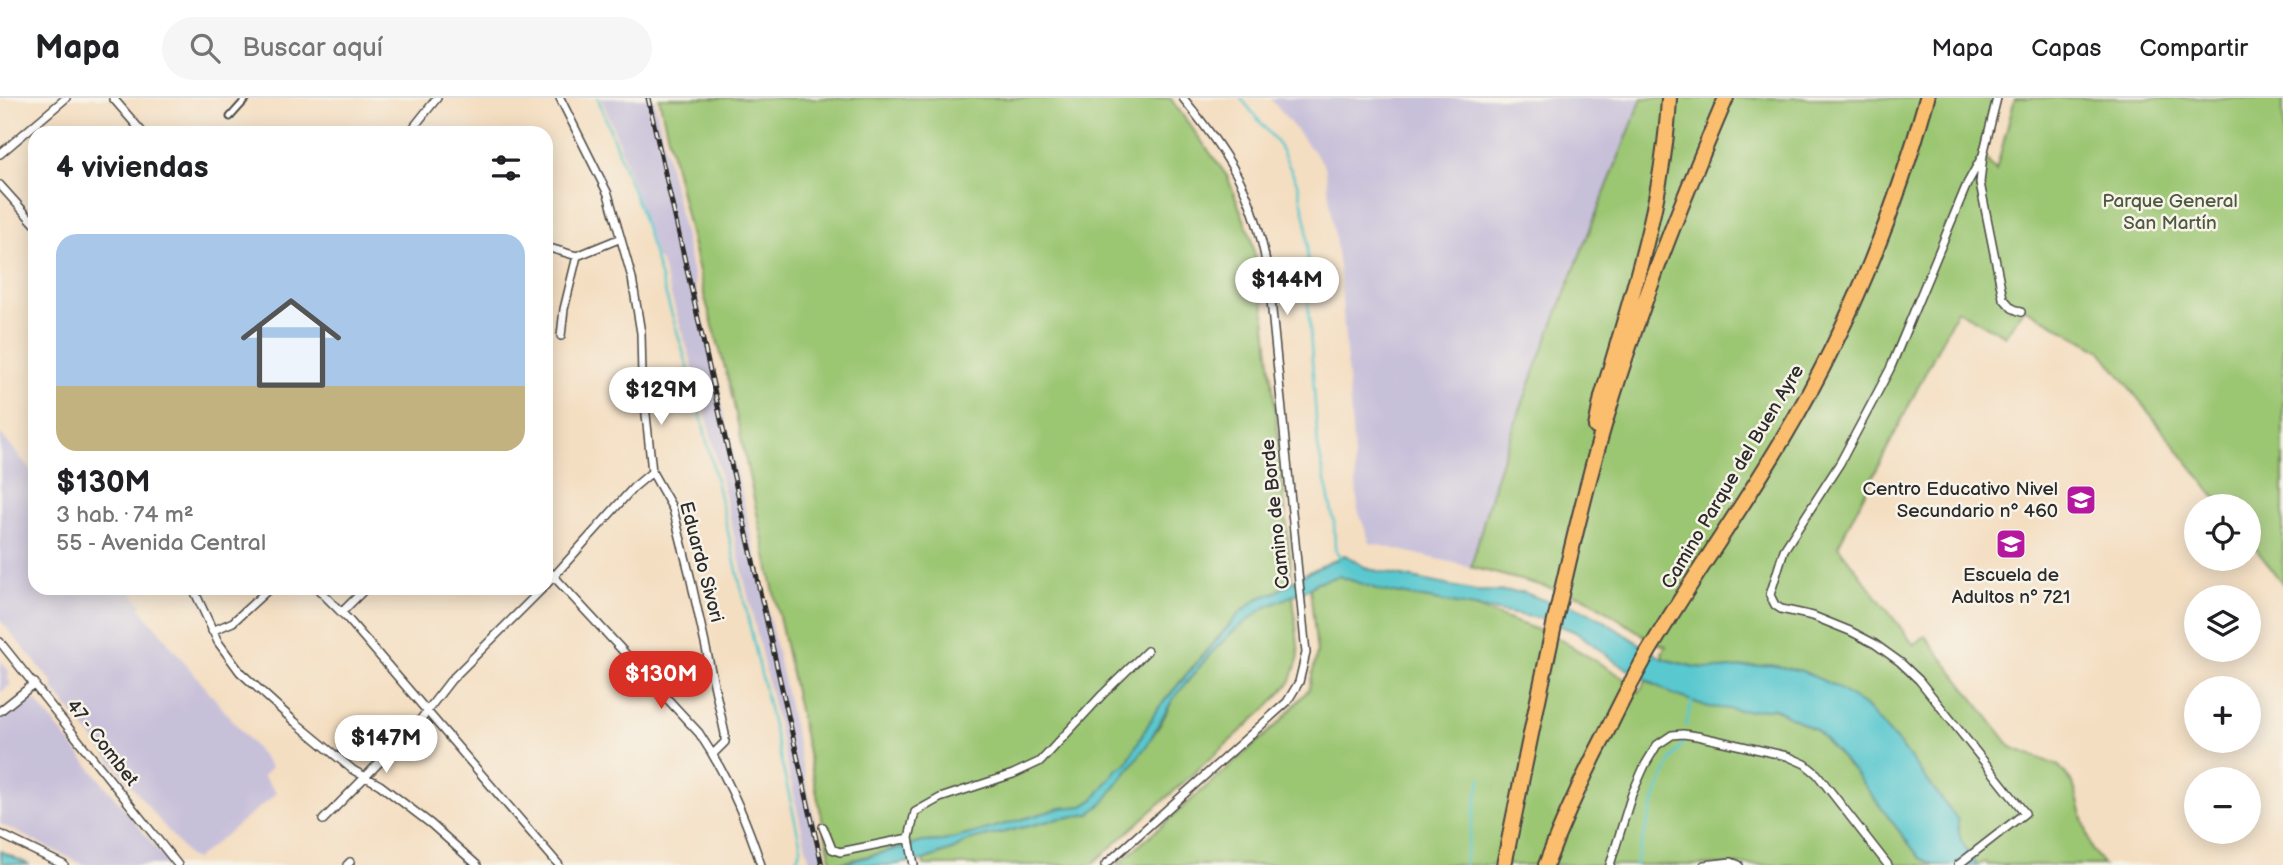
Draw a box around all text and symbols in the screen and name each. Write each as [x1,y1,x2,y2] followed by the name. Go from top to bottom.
[162,17,652,80] search box
[35,28,120,68] text: Mapa
[186,29,224,67] icon: search
[242,33,383,64] text: Buscar aquí
[1932,34,1993,63] text: Mapa
[2031,34,2101,63] text: Capas
[2139,34,2248,63] text: Compartir
[487,149,525,187] icon: filters
[56,150,208,186] text: 4 viviendas
[2102,190,2238,235] park label: Parque General San Martín
[1238,258,1336,317] pin: $144M
[1251,266,1323,294] text: $144M
[228,280,354,406] icon: home
[1657,361,1809,593] street label: Camino Parque del Buen Ayre
[612,368,710,427] pin: $129M
[625,376,697,404] text: $129M
[1257,438,1295,590] street label: Camino de Borde
[56,465,150,501] text: $130M
[1862,478,2058,523] place label: Centro Educativo Nivel Secundario nº 460
[2064,483,2098,517] school or university icon: Centro Educativo Nivel Secundario nº 460
[2184,494,2261,844] map controls
[2184,494,2261,571] button: locate
[674,499,728,625] street label: Eduardo Sivori
[56,501,194,529] text: 3 hab. · 74 m²
[1994,527,2028,561] school or university icon: Escuela de Adultos nº 721
[56,529,266,557] text: 55 - Avenida Central
[1952,564,2070,609] place label: Escuela de Adultos nº 721
[2184,585,2261,662] button: layers
[612,652,710,711] pin: $130M
[625,660,697,688] text: $130M
[2184,676,2261,753] button: +
[61,695,143,791] street label: 47 - Combet
[337,716,435,775] pin: $147M
[351,724,421,752] text: $147M
[2184,767,2261,844] button: −

